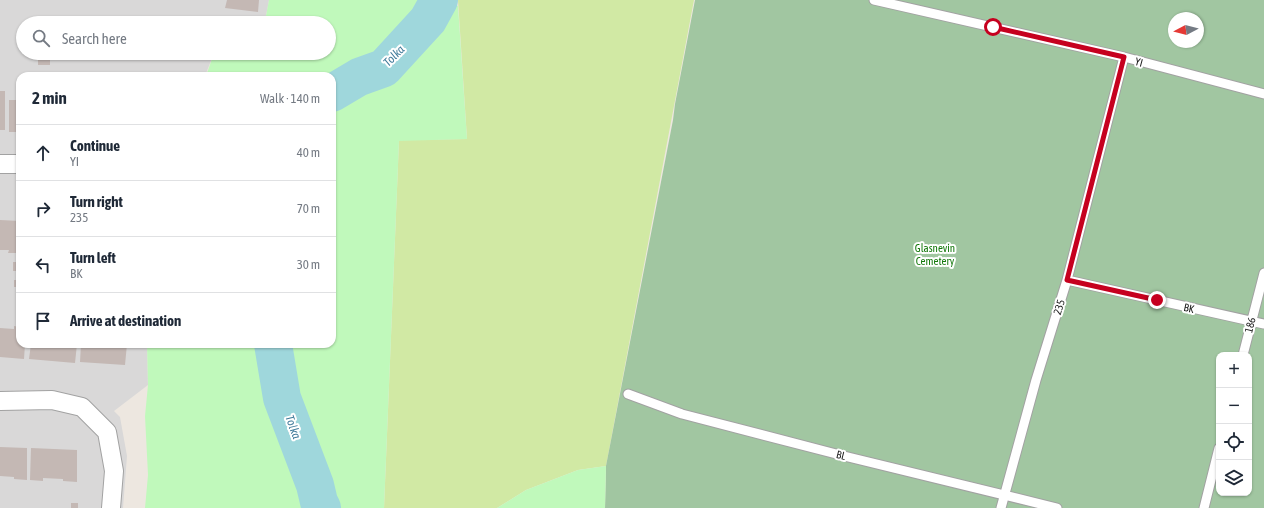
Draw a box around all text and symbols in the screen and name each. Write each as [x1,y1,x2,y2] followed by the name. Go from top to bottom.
[1168,12,1204,48] north arrow
[16,16,336,60] search box
[984,18,1002,36] route start
[30,27,52,49] icon: search
[62,30,127,47] text: Search here
[381,42,408,69] water label: Tolka
[1134,55,1144,69] street label: YI
[32,88,67,108] text: 2 min
[260,91,320,106] text: Walk · 140 m
[70,137,120,154] text: Continue
[32,142,54,164] icon: ahead
[297,145,320,160] text: 40 m
[70,154,79,169] text: YI
[70,193,123,210] text: Turn right
[32,198,54,220] icon: right
[297,201,320,216] text: 70 m
[70,210,88,225] text: 235
[915,242,955,267] park label: Glasnevin Cemetery
[70,249,116,266] text: Turn left
[32,254,54,276] icon: left
[297,257,320,272] text: 30 m
[70,266,83,281] text: BK
[1148,291,1166,309] route end
[1051,298,1067,316] street label: 235
[1183,301,1196,315] street label: BK
[32,310,54,332] icon: arrive
[70,312,181,329] text: Arrive at destination
[1242,316,1258,334] street label: 186
[1216,352,1252,496] map controls
[1216,352,1252,388] button: +
[1216,388,1252,424] button: −
[282,413,304,441] water label: Tolka
[1216,424,1252,460] button: locate
[835,448,848,462] street label: BL
[1216,460,1252,496] button: layers

